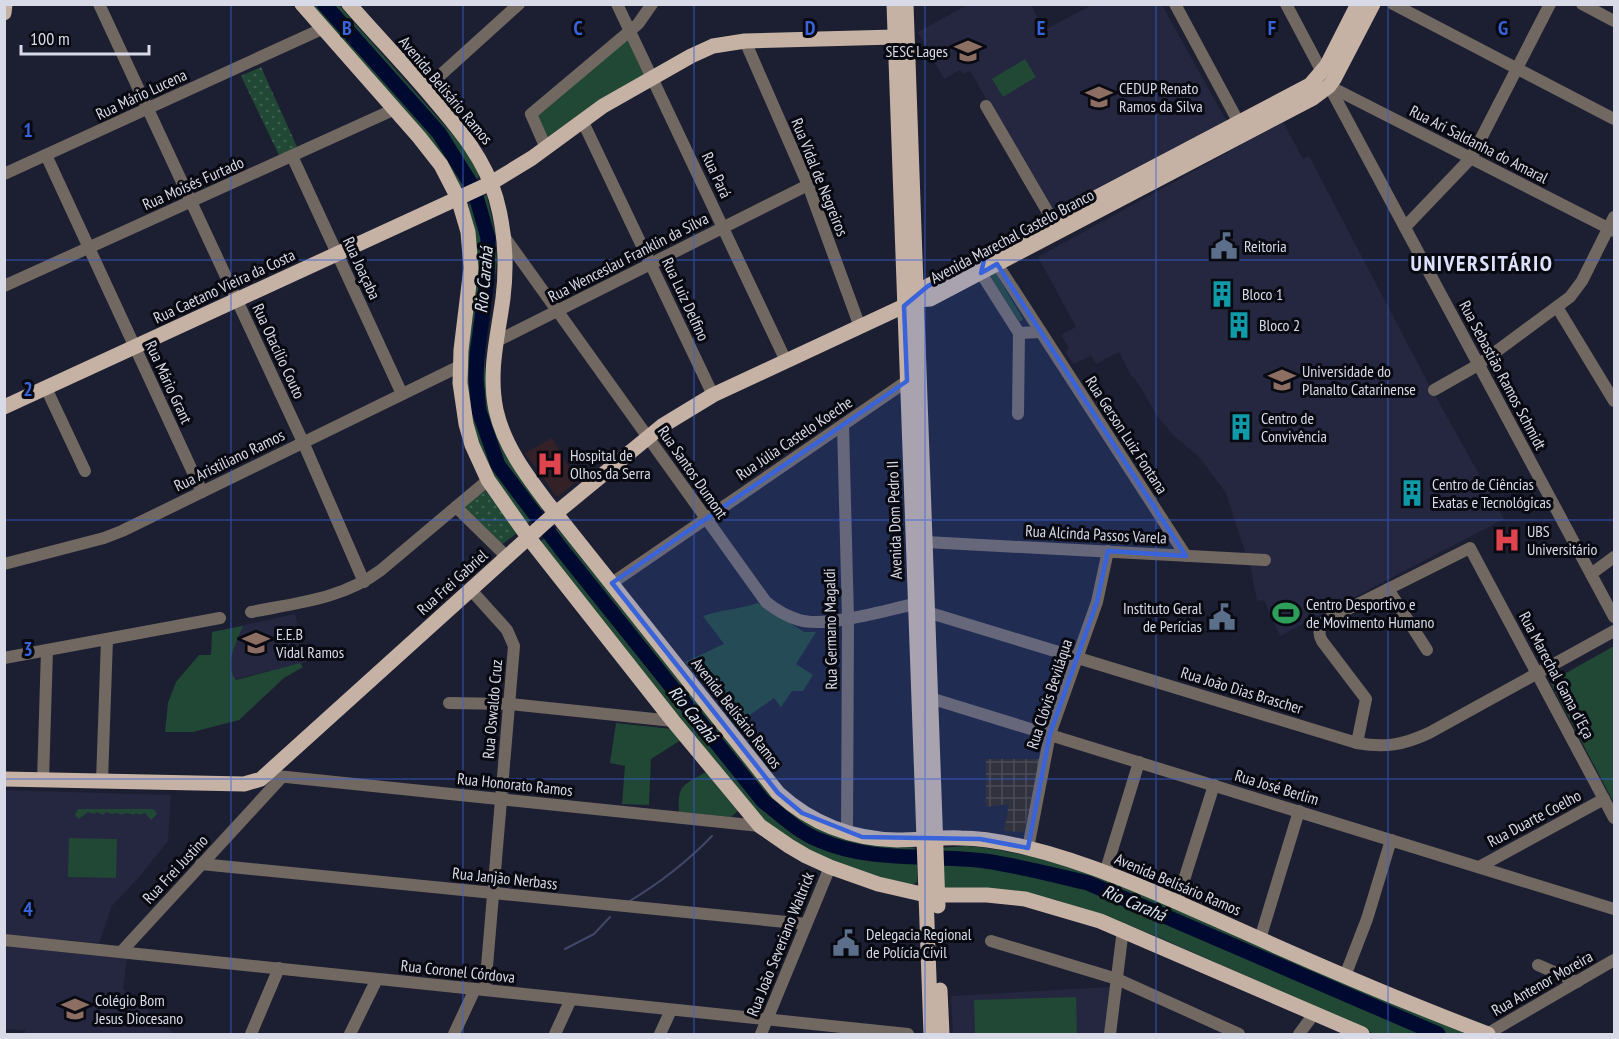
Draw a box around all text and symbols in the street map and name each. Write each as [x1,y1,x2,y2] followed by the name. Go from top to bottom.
[342,15,352,41] text: B
[573,15,583,41] text: C
[805,15,816,41] text: D
[1037,15,1045,41] text: E
[1268,15,1276,41] text: F
[1498,15,1508,41] text: G
[21,18,148,56] scale bar
[30,27,70,50] text: 100 m
[395,32,497,148] street label: Avenida Belisário Ramos
[953,36,983,66] school or university icon: SESC Lages
[885,41,948,61] place label: SESC Lages
[92,64,190,124] street label: Rua Mário Lucena
[1119,78,1203,116] place label: CEDUP Renato Ramos da Silva
[1084,82,1114,112] school or university icon: CEDUP Renato Ramos da Silva
[1406,100,1552,188] street label: Rua Ari Saldanha do Amaral
[787,115,853,239] street label: Rua Vidal de Negreiros
[23,117,33,143] text: 1
[698,149,736,201] street label: Rua Pará
[139,152,247,214] street label: Rua Moisés Furtado
[927,184,1097,288] street label: Avenida Marechal Castelo Branco
[544,208,712,306] street label: Rua Wenceslau Franklin da Silva
[1209,231,1239,261] public building icon: Reitoria
[339,233,385,303] street label: Rua Joaçaba
[1244,236,1287,256] place label: Reitoria
[150,244,298,328] street label: Rua Caetano Vieira da Costa
[469,244,498,314] water label: Rio Carahá
[1411,249,1553,277] district label: UNIVERSITÁRIO
[658,254,714,344] street label: Rua Luiz Delfino
[1207,279,1237,309] building icon: Bloco 1
[1242,284,1283,304] place label: Bloco 1
[1455,297,1551,454] street label: Rua Sebastião Ramos Schmidt
[248,300,310,402] street label: Rua Otacílio Couto
[1224,310,1254,340] building icon: Bloco 2
[1259,315,1300,335] place label: Bloco 2
[141,337,197,427] street label: Rua Mário Grant
[1302,361,1416,399] place label: Universidade do Planalto Catarinense
[1267,365,1297,395] school or university icon: Universidade do Planalto Catarinense
[1081,372,1173,498] street label: Rua Gerson Luiz Fontana
[23,376,33,402] text: 2
[732,392,856,484] street label: Rua Júlia Castelo Koeche
[1261,408,1327,446] place label: Centro de Convivência
[1226,412,1256,442] building icon: Centro de Convivência
[654,422,733,523] street label: Rua Santos Dumont
[170,425,288,495] street label: Rua Aristiliano Ramos
[570,445,651,483] place label: Hospital de Olhos da Serra
[535,449,565,479] hospital icon: Hospital de Olhos da Serra
[882,460,906,580] street label: Avenida Dom Pedro II
[1432,474,1551,512] place label: Centro de Ciências Exatas e Tecnológicas
[1397,478,1427,508] building icon: Centro de Ciências Exatas e Tecnológicas
[1025,520,1167,548] street label: Rua Alcinda Passos Varela
[1527,521,1598,559] place label: UBS Universitário
[1492,525,1522,555] hospital icon: UBS Universitário
[413,545,492,619] street label: Rua Frei Gabriel
[819,568,841,690] street label: Rua Germano Magaldi
[1306,594,1435,632] place label: Centro Desportivo e de Movimento Humano
[1123,598,1202,636] place label: Instituto Geral de Perícias
[1271,598,1301,628] sports icon: Centro Desportivo e de Movimento Humano
[1207,602,1237,632] public building icon: Instituto Geral de Perícias
[1515,608,1599,742] street label: Rua Marechal Gama d'Eça
[275,624,344,662] place label: E.E.B Vidal Ramos
[241,628,271,658] school or university icon: E.E.B Vidal Ramos
[23,636,33,662] text: 3
[1022,636,1076,752] street label: Rua Clóvis Beviláqua
[687,654,787,772] street label: Avenida Belisário Ramos
[478,658,506,759] street label: Rua Oswaldo Cruz
[1179,662,1306,718] street label: Rua João Dias Brascher
[663,681,724,748] water label: Rio Carahá
[1233,765,1321,809] street label: Rua José Berlim
[456,768,574,800] street label: Rua Honorato Ramos
[1484,785,1584,851] street label: Rua Duarte Coelho
[138,830,212,908] street label: Rua Frei Justino
[1112,848,1244,920] street label: Avenida Belisário Ramos
[451,863,559,893] street label: Rua Janjão Nerbass
[742,868,818,1019] street label: Rua João Severiano Waltrick
[1099,879,1171,927] water label: Rio Carahá
[23,896,33,922] text: 4
[866,924,972,962] place label: Delegacia Regional de Polícia Civil
[831,928,861,958] public building icon: Delegacia Regional de Polícia Civil
[1488,946,1596,1020] street label: Rua Antenor Moreira
[400,955,516,987] street label: Rua Coronel Córdova
[94,990,183,1028] place label: Colégio Bom Jesus Diocesano
[60,994,90,1024] school or university icon: Colégio Bom Jesus Diocesano

